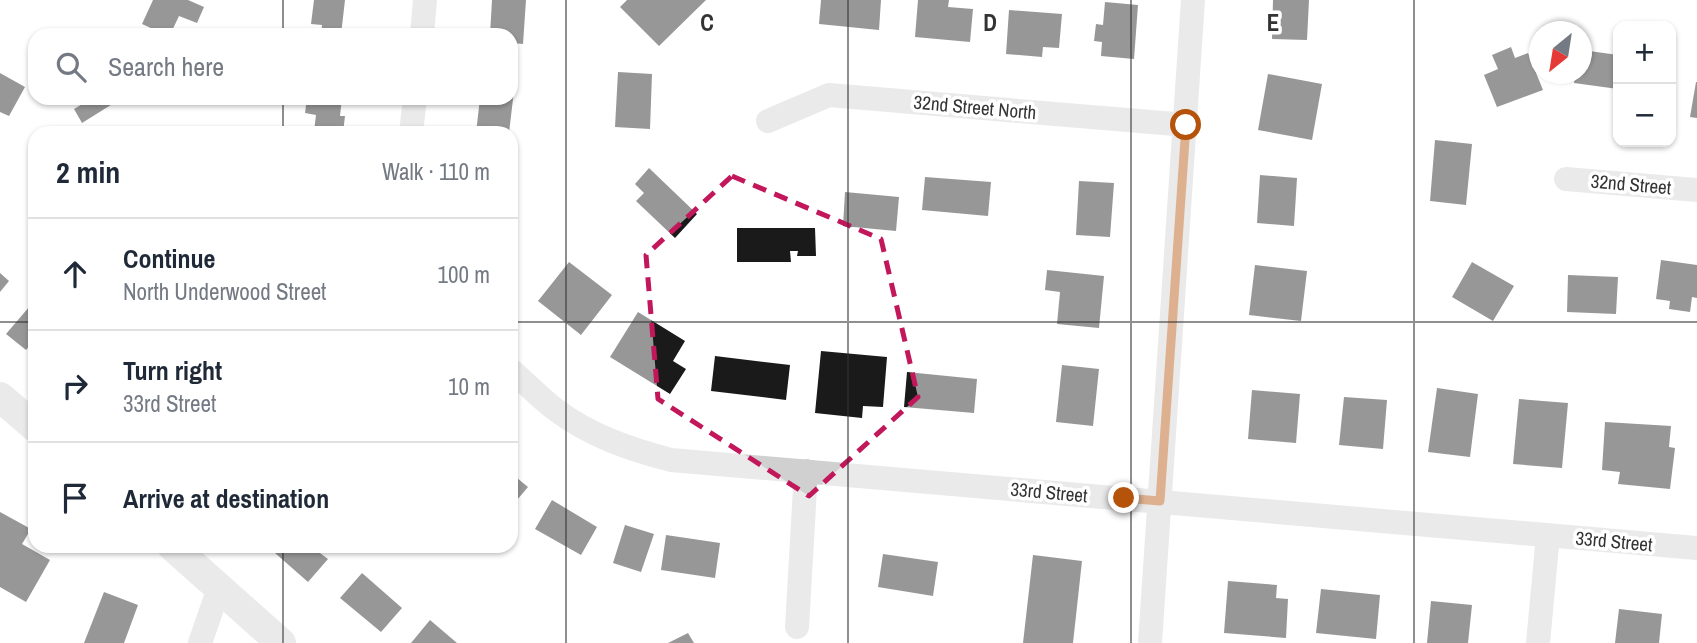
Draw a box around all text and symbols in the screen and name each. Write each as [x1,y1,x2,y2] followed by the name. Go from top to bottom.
[700,7,714,38] text: C
[983,7,997,38] text: D
[1267,7,1279,38] text: E
[1529,21,1592,84] north arrow
[1613,21,1676,147] map controls
[1613,21,1676,84] button: +
[28,28,518,105] search box
[52,48,90,86] icon: search
[108,49,224,84] text: Search here
[1613,84,1676,147] button: −
[913,89,1037,125] street label: 32nd Street North
[1170,109,1201,140] route start
[56,152,120,192] text: 2 min
[382,156,490,187] text: Walk · 110 m
[1590,168,1673,201] street label: 32nd Street
[123,241,215,276] text: Continue
[56,255,94,293] icon: ahead
[438,259,490,290] text: 100 m
[123,276,326,307] text: North Underwood Street
[123,353,222,388] text: Turn right
[56,367,94,405] icon: right
[448,371,490,402] text: 10 m
[123,388,216,419] text: 33rd Street
[1009,476,1089,508] street label: 33rd Street
[56,479,94,517] icon: arrive
[123,481,329,516] text: Arrive at destination
[1108,482,1139,513] route end
[1574,525,1654,557] street label: 33rd Street

